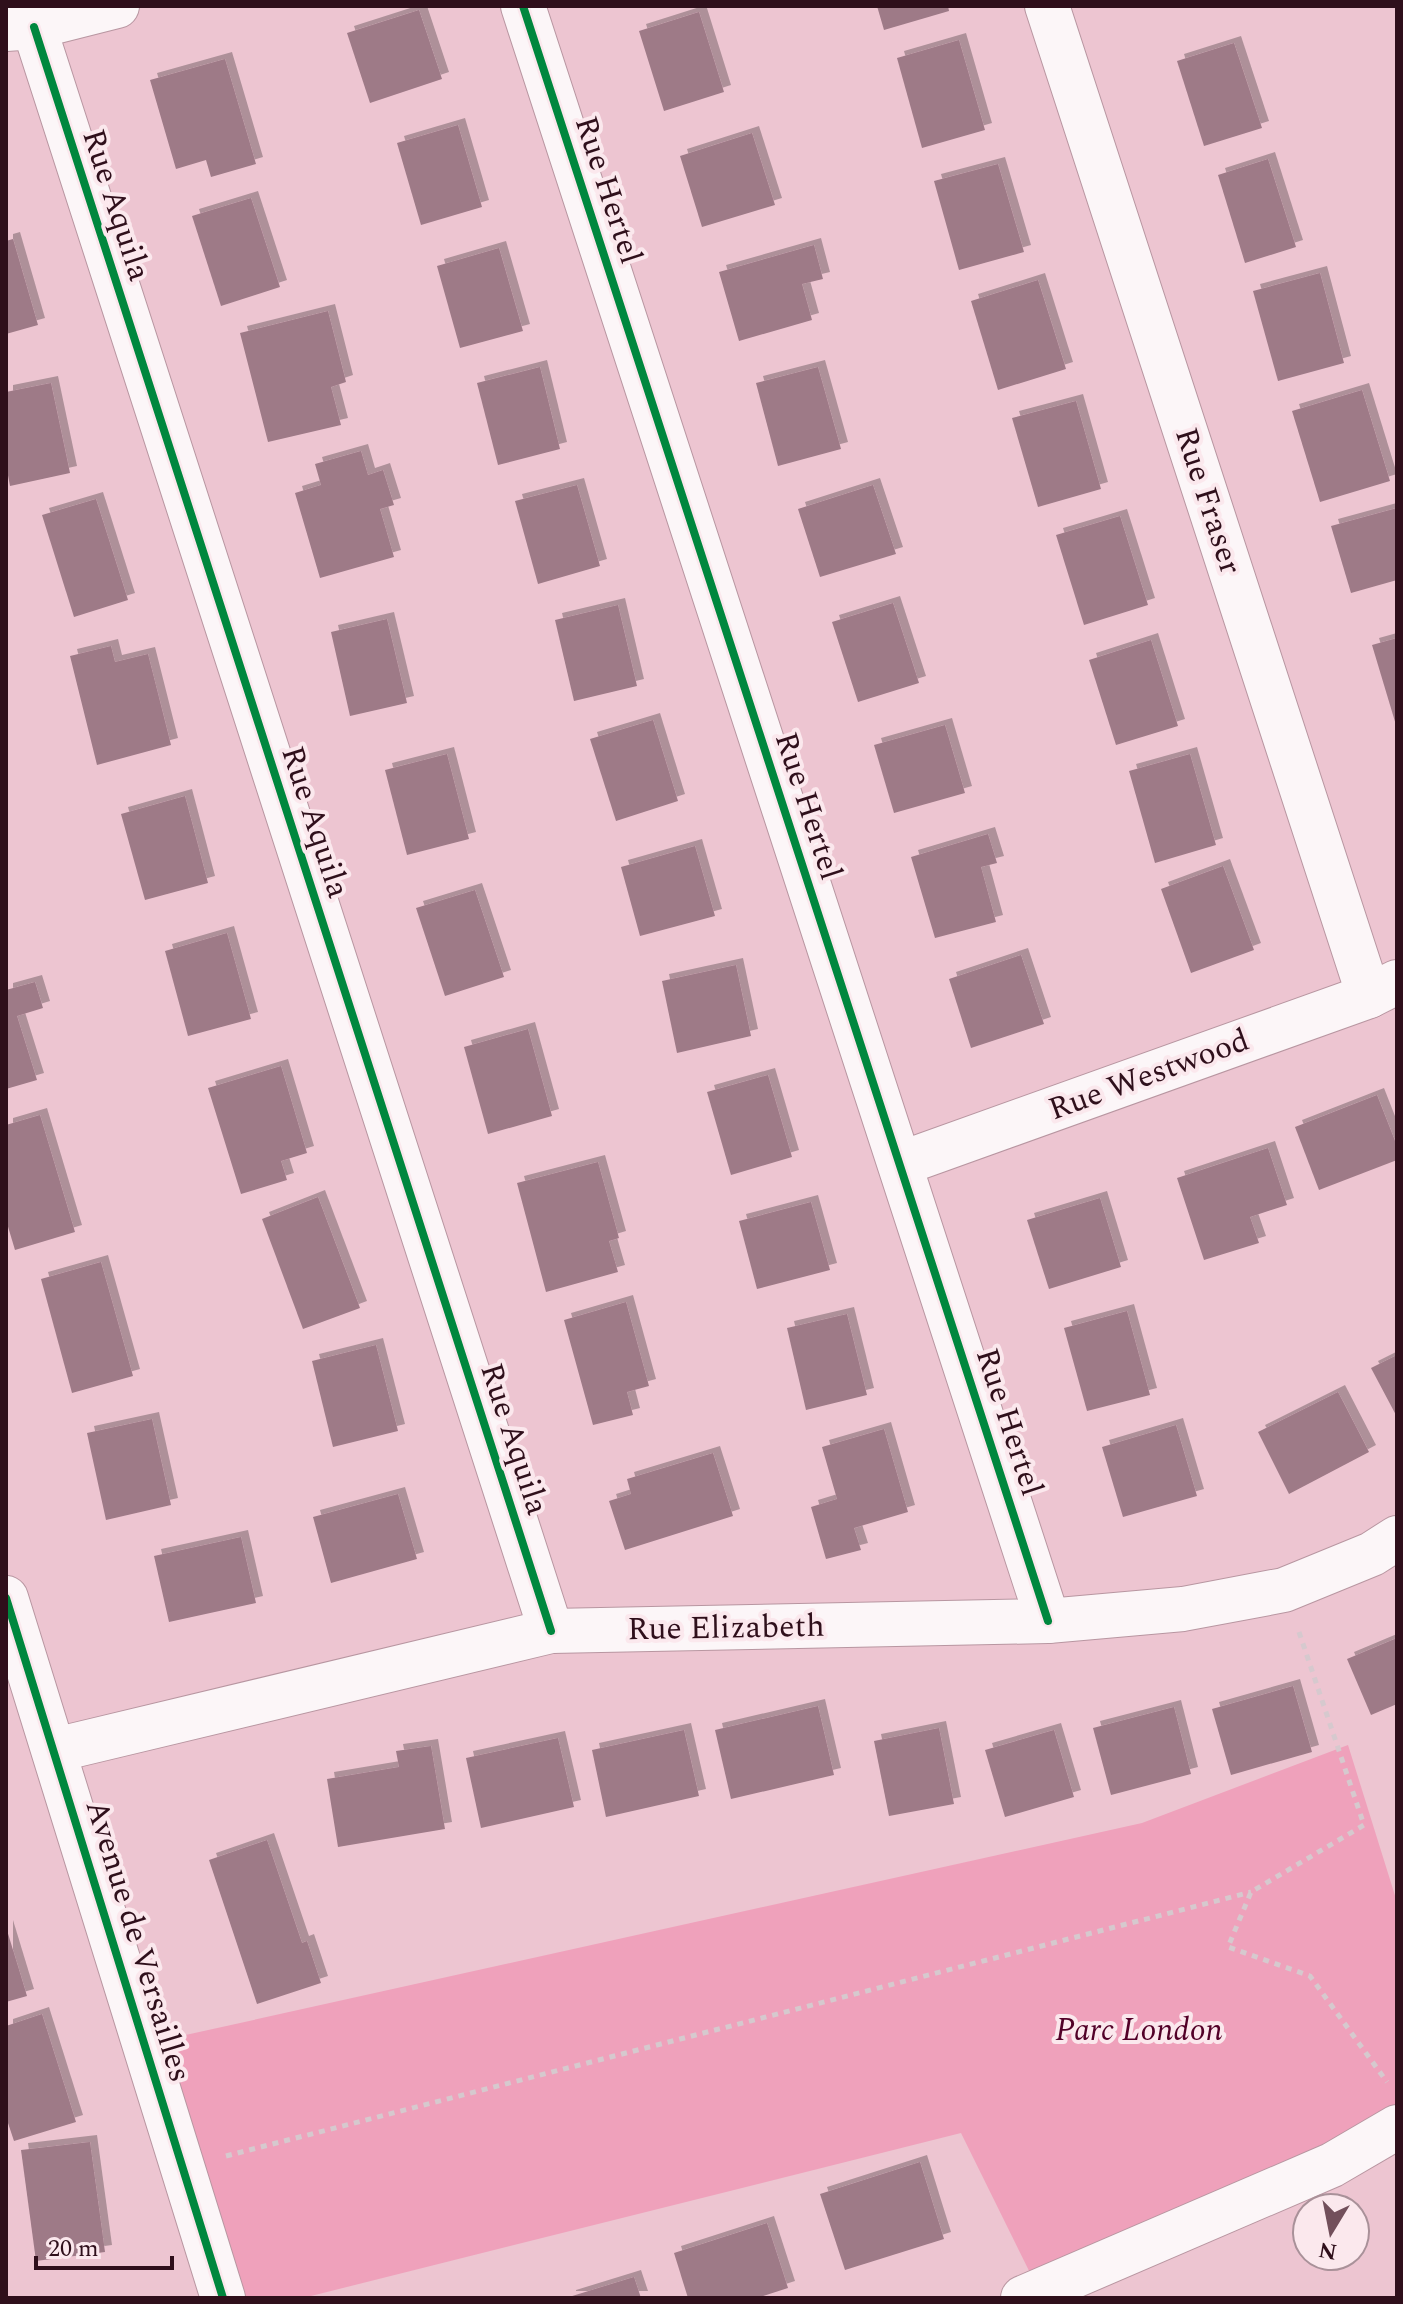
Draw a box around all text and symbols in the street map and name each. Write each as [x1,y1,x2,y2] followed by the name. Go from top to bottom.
[561,110,655,270] street label: Rue Hertel
[68,123,164,287] street label: Rue Aquila
[1161,421,1255,581] street label: Rue Fraser
[761,726,855,886] street label: Rue Hertel
[267,740,363,904] street label: Rue Aquila
[1042,1016,1256,1134] street label: Rue Westwood
[962,1342,1056,1502] street label: Rue Hertel
[466,1357,562,1521] street label: Rue Aquila
[627,1602,825,1654] street label: Rue Elizabeth
[72,1794,204,2088] street label: Avenue de Versailles
[1055,2006,1223,2055] park label: Parc London
[1291,2192,1371,2272] north arrow
[36,2220,172,2270] scale bar
[48,2231,99,2267] text: 20 m
[1316,2232,1339,2268] text: N

